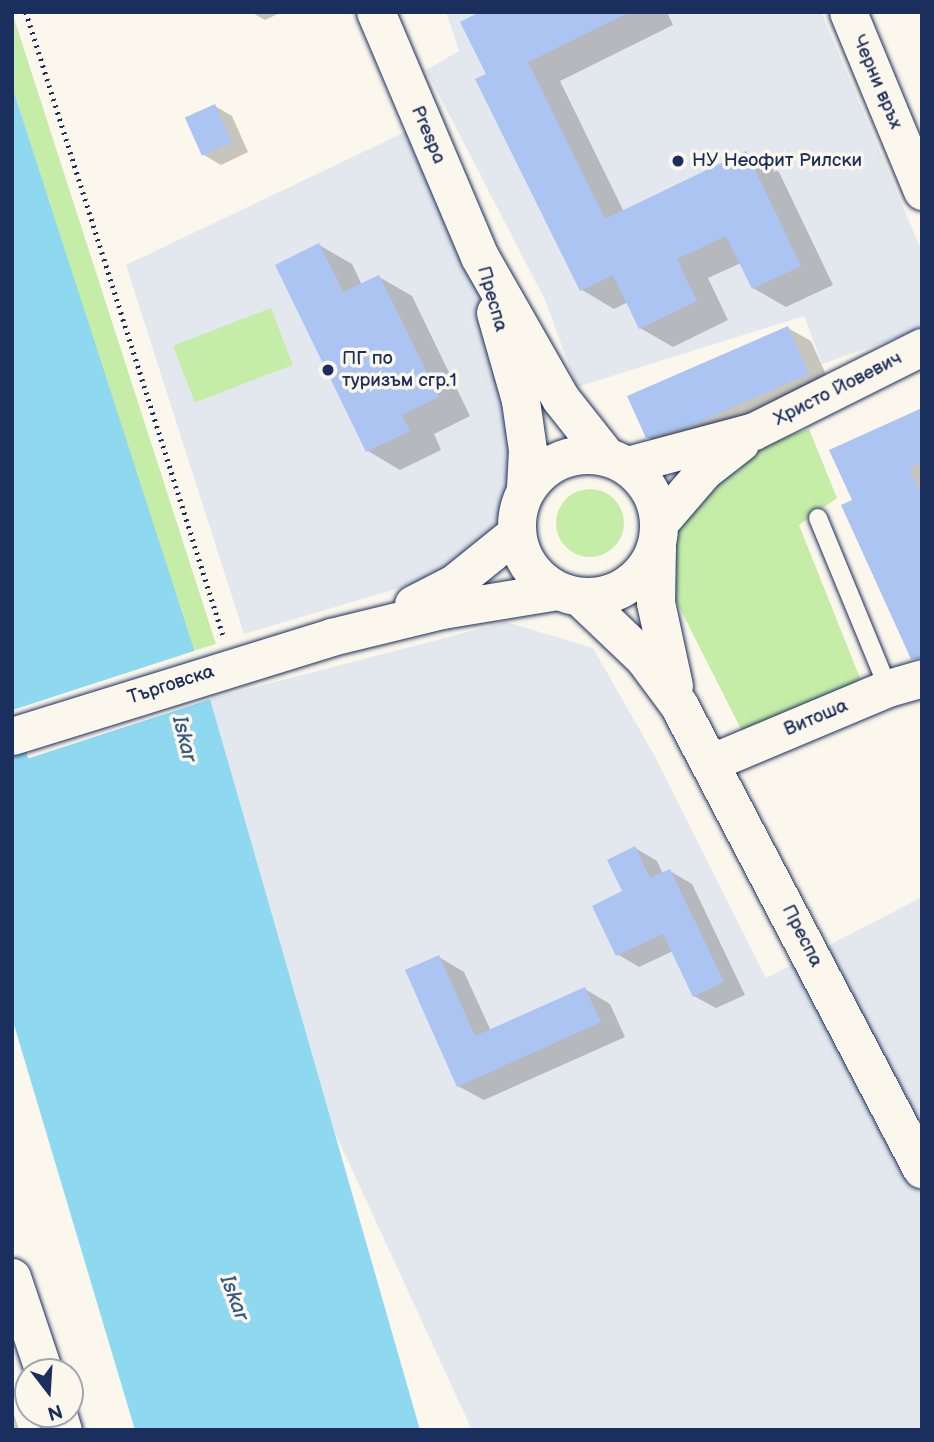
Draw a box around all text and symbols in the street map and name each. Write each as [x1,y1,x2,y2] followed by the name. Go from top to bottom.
[847,32,907,132] street label: Черни връх
[406,103,450,167] street label: Prespa
[692,150,862,172] place label: НУ Неофит Рилски
[670,153,686,169] marker: НУ Неофит Рилски
[472,264,512,334] street label: Преспа
[770,347,906,431] street label: Христо Йовевич
[342,348,457,392] place label: ПГ по туризъм сгр.1
[320,362,336,378] marker: ПГ по туризъм сгр.1
[125,660,217,710] street label: Търговска
[781,694,851,742] street label: Витоша
[166,713,202,765] water label: Iskar
[777,901,827,971] street label: Преспа
[214,1272,254,1324] water label: Iskar
[14,1358,84,1428] north arrow
[45,1399,65,1425] text: N

